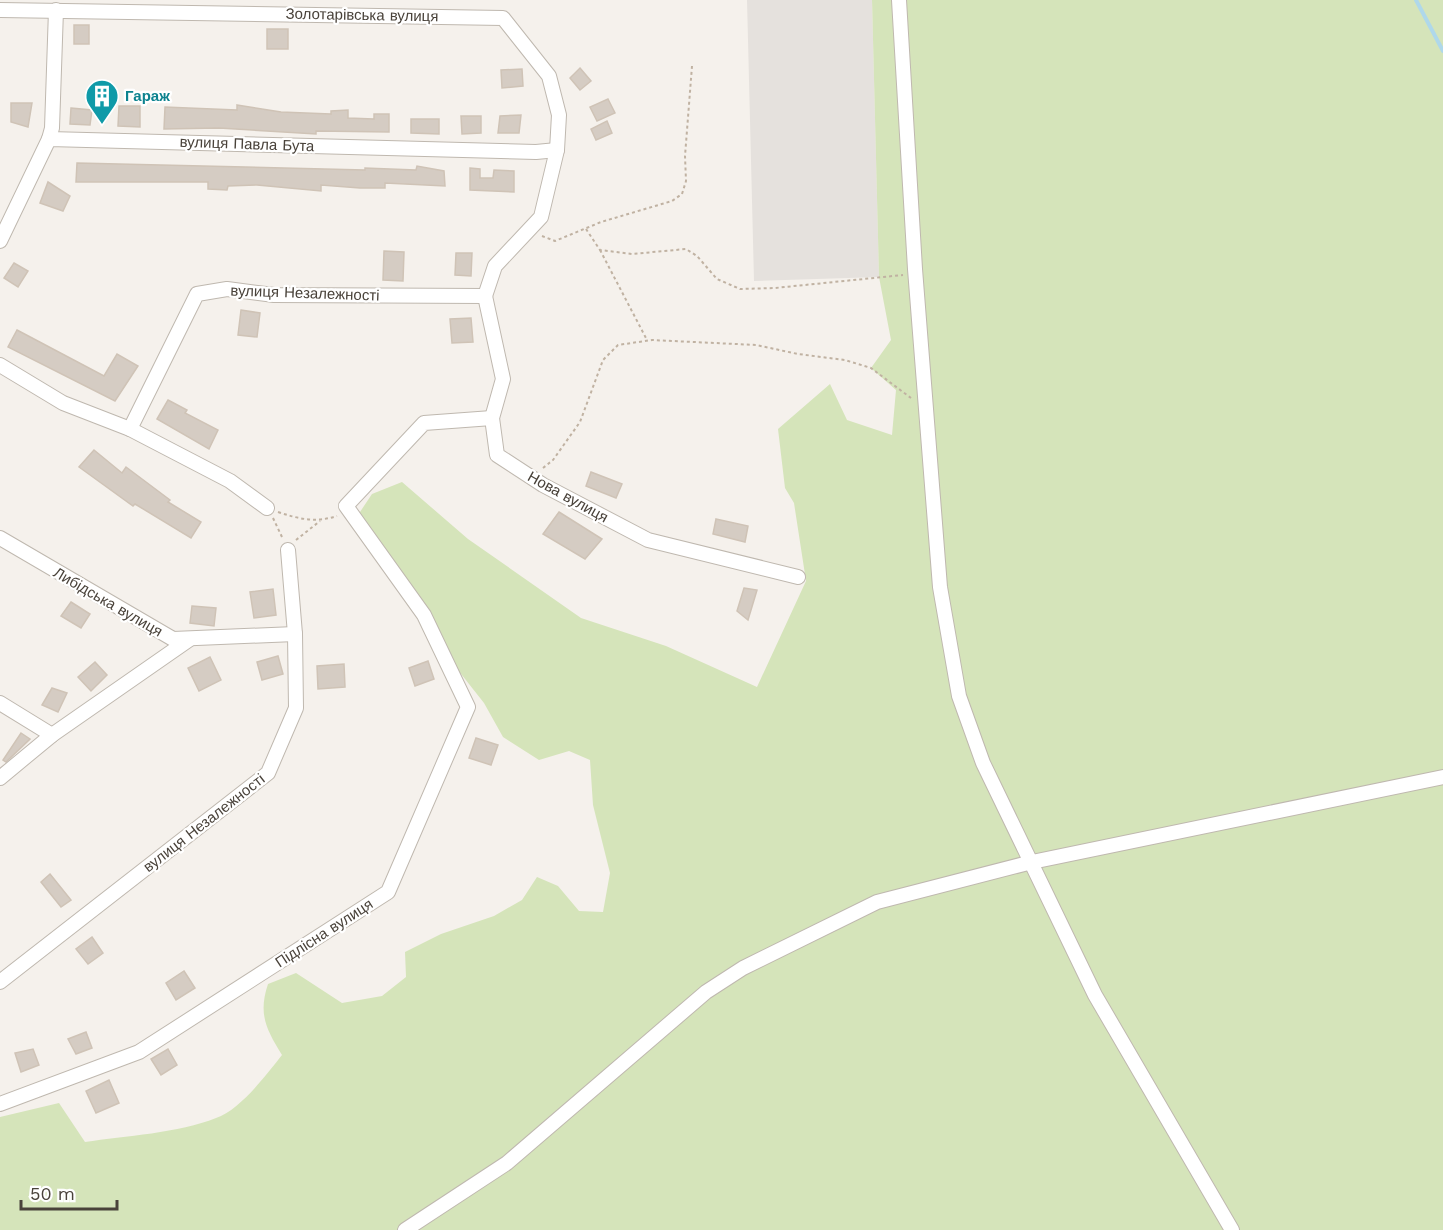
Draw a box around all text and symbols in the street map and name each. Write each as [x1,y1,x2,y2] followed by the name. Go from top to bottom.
[285,5,439,25] street label: Золотарівська вулиця
[84,78,120,125] building icon: Гараж
[125,87,170,105] place label: Гараж
[179,133,315,155] street label: вулиця Павла Бута
[230,281,380,305] street label: вулиця Незалежності
[525,468,611,526] street label: Нова вулиця
[50,563,166,641] street label: Либідська вулиця
[140,770,268,876] street label: вулиця Незалежності
[272,895,376,971] street label: Підлісна вулиця
[21,1173,117,1211] scale bar
[30,1183,75,1204] text: 50 m

